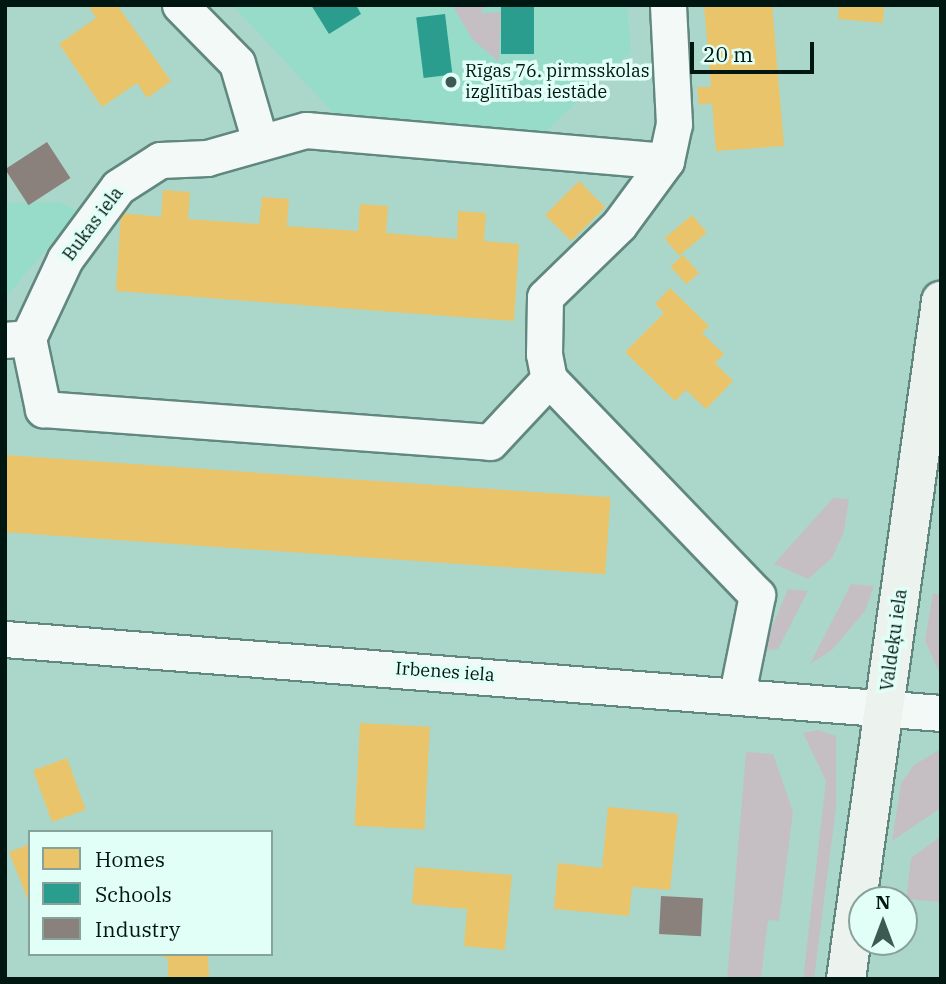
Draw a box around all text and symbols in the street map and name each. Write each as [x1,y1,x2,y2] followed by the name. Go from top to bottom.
[694,28,818,72] scale bar
[703,40,753,68] text: 20 m
[465,61,650,104] place label: Rīgas 76. pirmsskolas izglītības iestāde
[443,74,459,90] marker: Rīgas 76. pirmsskolas izglītības iestāde
[58,183,128,265] street label: Bukas iela
[876,588,912,692] street label: Valdeķu iela
[395,658,495,686] street label: Irbenes iela
[28,830,273,956] legend
[95,845,165,873] text: Homes
[95,880,172,908] text: Schools
[848,886,918,956] north arrow
[875,890,891,914] text: N
[95,915,180,943] text: Industry

